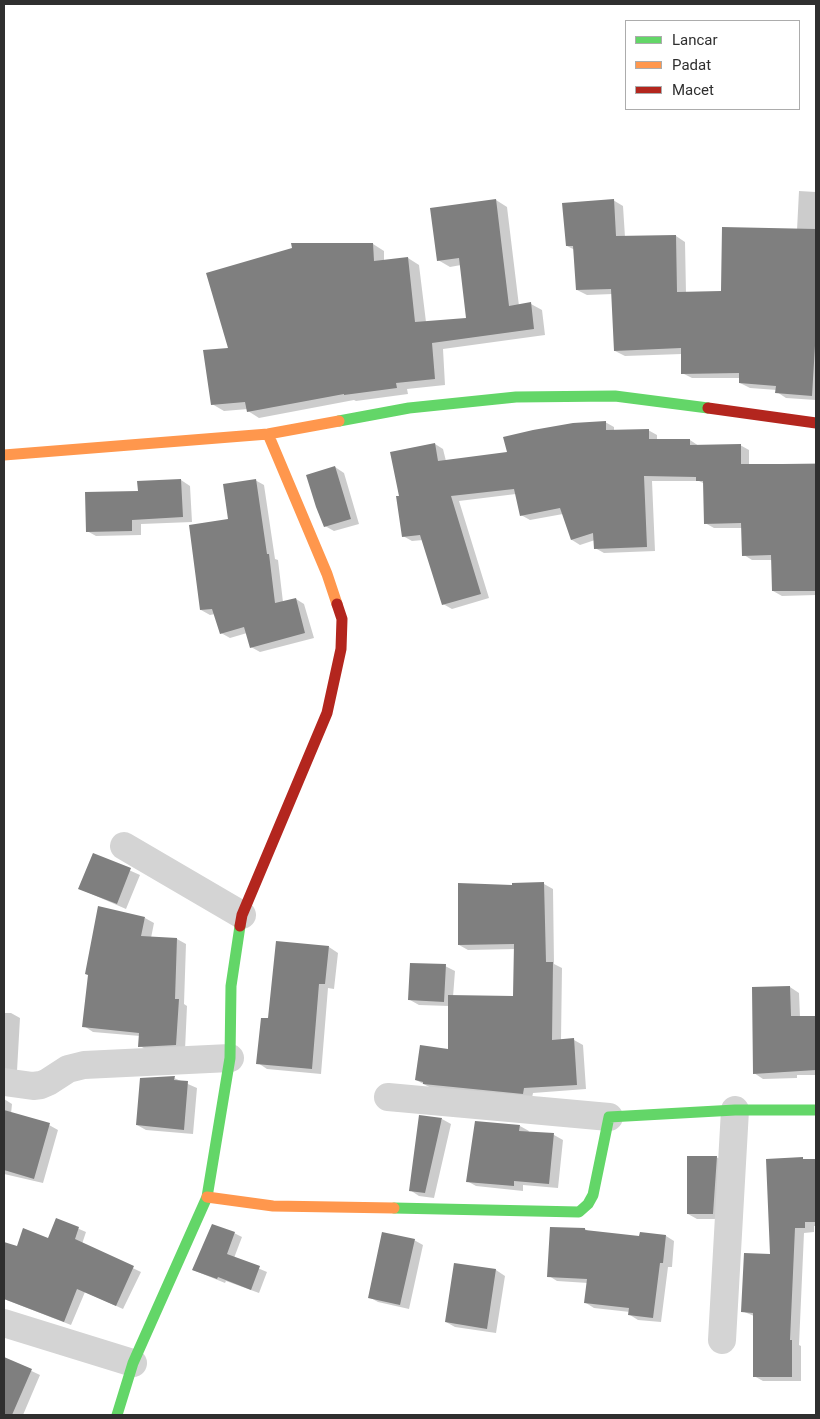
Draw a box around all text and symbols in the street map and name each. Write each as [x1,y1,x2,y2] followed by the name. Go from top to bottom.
[625,20,800,110] legend
[672,31,718,49] text: Lancar
[672,56,711,74] text: Padat
[672,81,714,99] text: Macet

